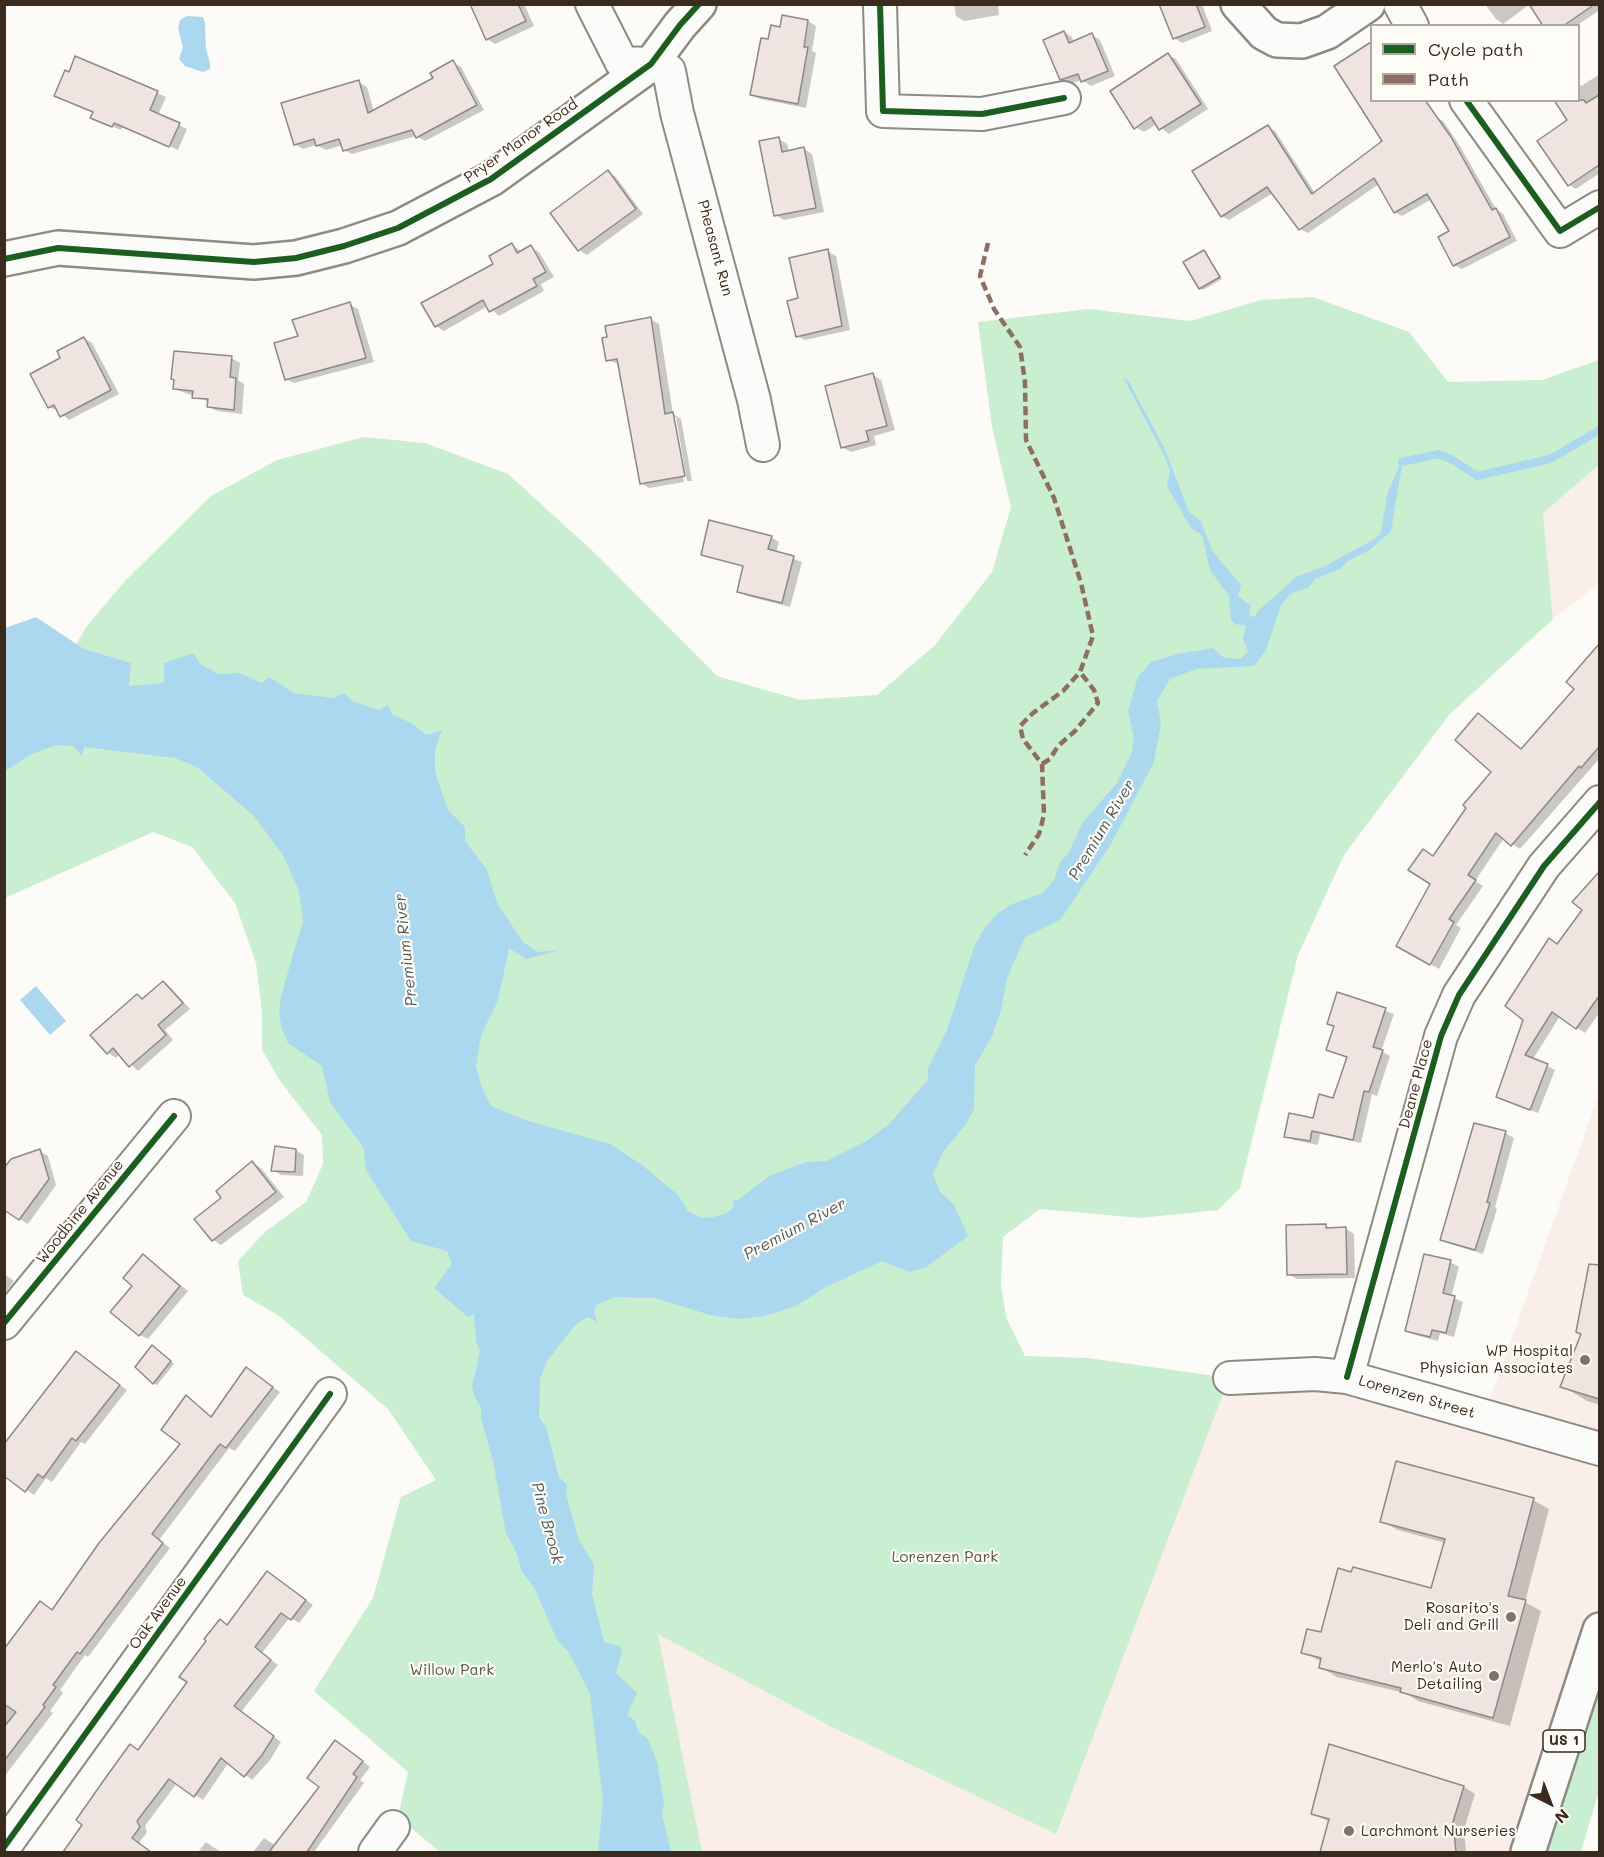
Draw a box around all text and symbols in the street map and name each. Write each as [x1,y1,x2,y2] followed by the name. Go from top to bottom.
[1370,24,1580,102] legend
[1428,37,1523,61] text: Cycle path
[1428,67,1468,91] text: Path
[461,95,581,187] street label: Pryer Manor Road
[694,198,736,298] street label: Pheasant Run
[1065,776,1139,884] water label: Premium River
[391,893,421,1007] water label: Premium River
[1395,1037,1437,1131] street label: Deane Place
[32,1156,128,1268] street label: Woodbine Avenue
[740,1194,850,1264] water label: Premium River
[1420,1342,1573,1377] place label: WP Hospital Physician Associates
[1578,1353,1592,1367] marker: WP Hospital Physician Associates
[1357,1372,1477,1422] street label: Lorenzen Street
[527,1480,567,1566] water label: Pine Brook
[892,1548,998,1566] park label: Lorenzen Park
[125,1573,191,1653] street label: Oak Avenue
[1404,1599,1499,1634] place label: Rosarito's Deli and Grill
[1504,1610,1518,1624] marker: Rosarito's Deli and Grill
[1391,1658,1482,1693] place label: Merlo's Auto Detailing
[410,1661,494,1679] park label: Willow Park
[1487,1669,1501,1683] marker: Merlo's Auto Detailing
[1543,1730,1585,1752] road number: US 1
[1520,1773,1580,1833] north arrow
[1551,1805,1574,1829] text: N
[1361,1822,1516,1840] place label: Larchmont Nurseries
[1342,1824,1356,1838] marker: Larchmont Nurseries

